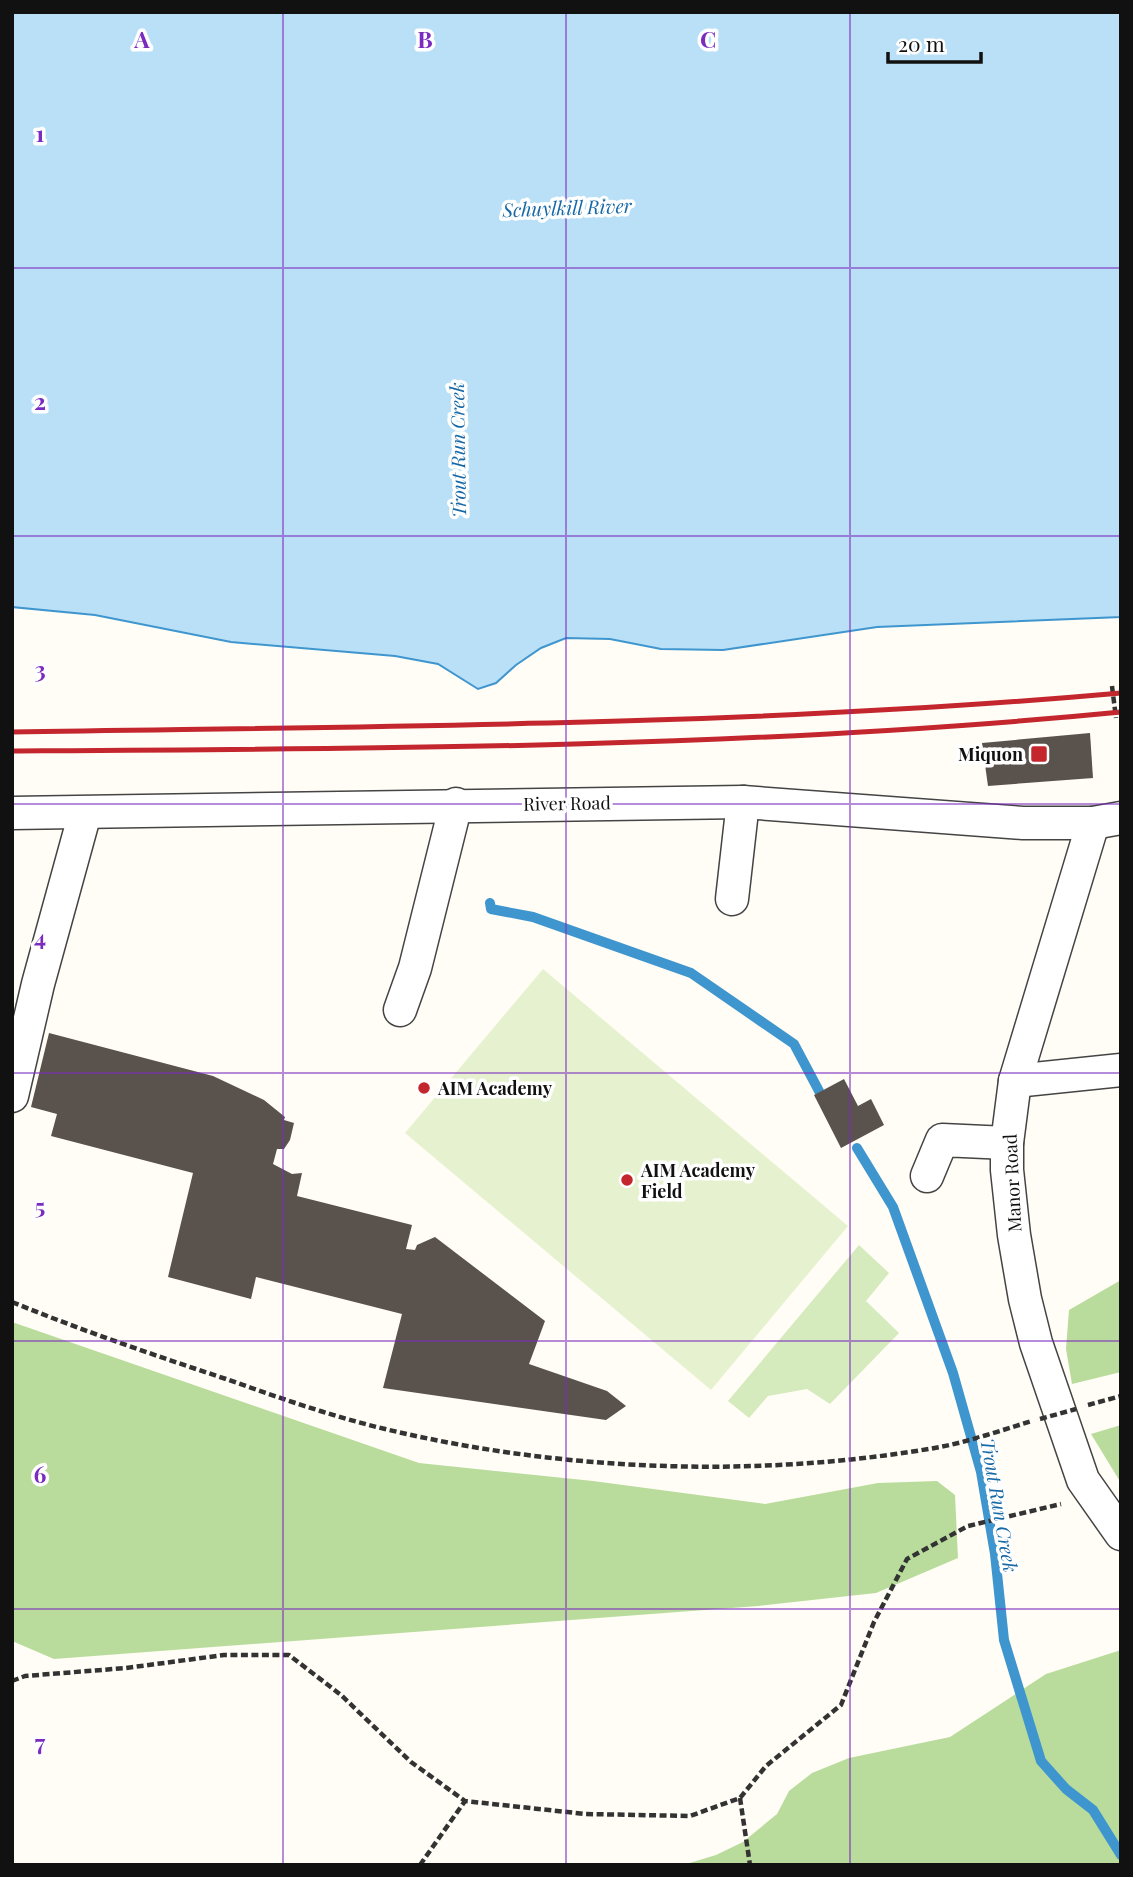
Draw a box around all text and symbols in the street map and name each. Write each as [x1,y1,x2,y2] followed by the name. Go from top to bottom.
[888,21,981,65] scale bar
[133,23,150,54] text: A
[417,23,433,54] text: B
[700,23,716,54] text: C
[898,29,945,57] text: 20 m
[36,117,45,148] text: 1
[501,192,633,222] water label: Schuylkill River
[443,382,471,518] water label: Trout Run Creek
[34,385,46,416] text: 2
[34,653,46,684] text: 3
[958,742,1023,766] place label: Miquon
[1029,744,1049,764] marker: Miquon
[523,790,612,816] street label: River Road
[34,921,46,952] text: 4
[437,1076,553,1100] place label: AIM Academy
[416,1080,432,1096] marker: AIM Academy
[997,1133,1027,1233] street label: Manor Road
[640,1158,756,1203] place label: AIM Academy Field
[619,1172,635,1188] marker: AIM Academy Field
[35,1190,45,1221] text: 5
[975,1436,1025,1574] water label: Trout Run Creek
[34,1458,47,1489] text: 6
[35,1726,46,1757] text: 7

